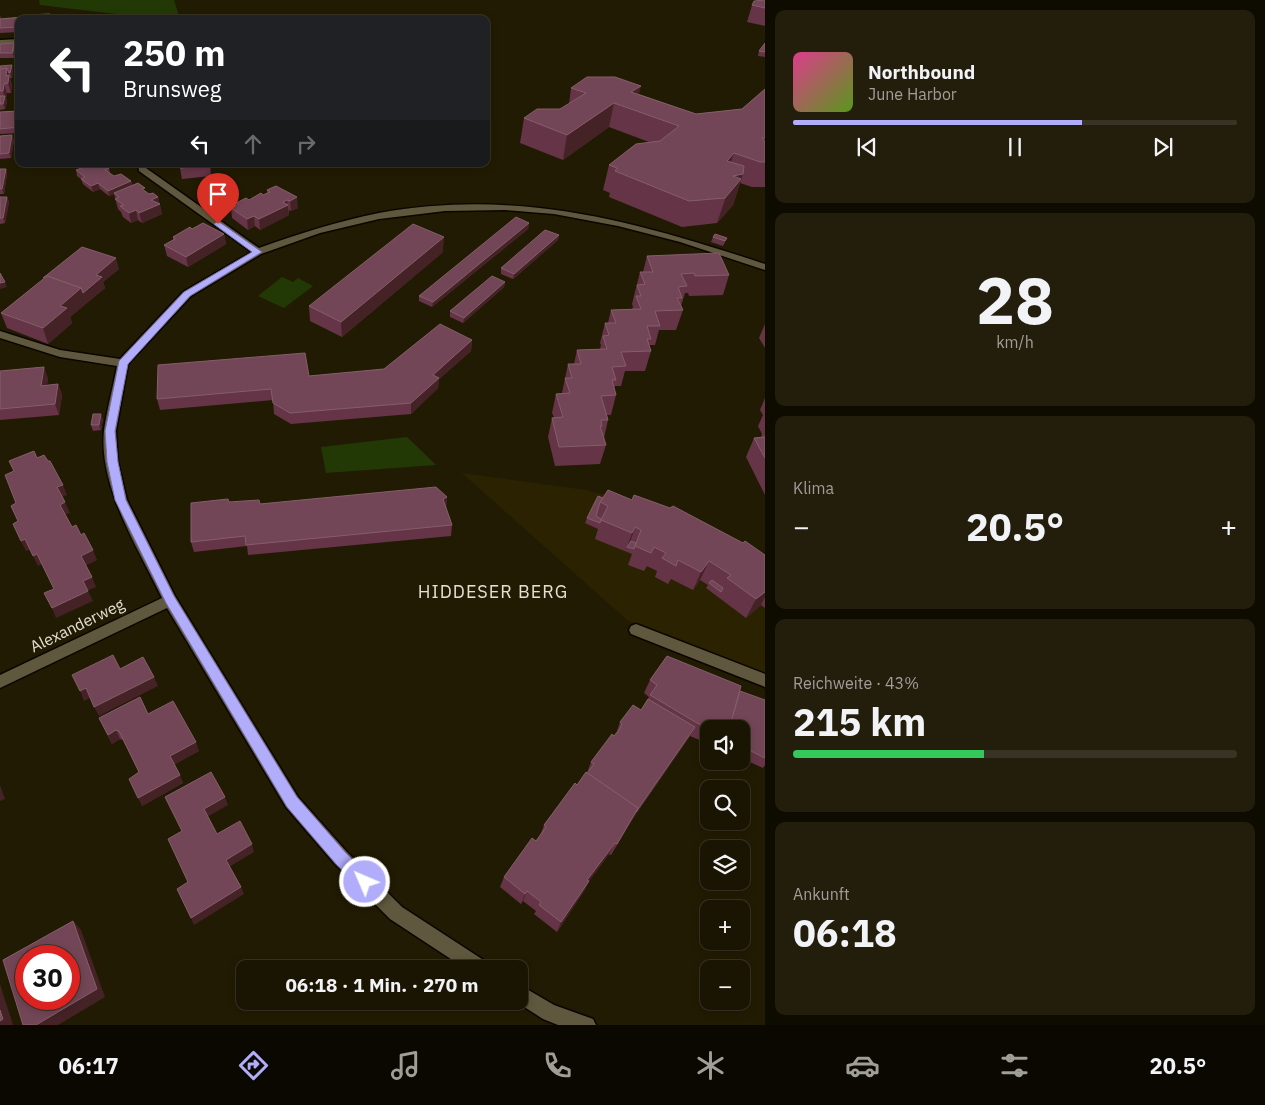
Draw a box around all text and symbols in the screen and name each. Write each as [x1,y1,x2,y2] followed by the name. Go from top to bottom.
[123,30,226,76] text: 250 m
[40,35,105,100] icon: left
[868,60,975,84] text: Northbound
[123,74,221,103] text: Brunsweg
[868,84,957,104] text: June Harbor
[186,130,214,158] icon: left
[239,130,267,158] icon: ahead
[292,130,320,158] icon: right
[853,133,881,161] icon: previous
[1001,133,1029,161] icon: pause
[1149,133,1177,161] icon: next
[197,173,239,224] pin
[204,180,232,208] icon: arrive
[976,257,1054,342] text: 28
[996,332,1034,352] text: km/h
[793,478,834,498] text: Klima
[966,502,1064,551] text: 20.5°
[793,508,810,545] text: −
[1220,508,1237,545] text: +
[418,580,568,603] district label: HIDDESER BERG
[27,593,128,656] street label: Alexanderweg
[793,673,919,693] text: Reichweite · 43%
[793,697,926,746] text: 215 km
[700,720,750,1010] map controls
[700,720,750,770] button: sound
[700,780,750,830] button: search
[700,840,750,890] button: layers
[338,855,390,907] position arrow
[793,884,850,904] text: Ankunft
[700,900,750,950] button: +
[793,908,897,957] text: 06:18
[15,945,80,1010] speed limit sign: 30
[700,960,750,1010] button: −
[285,973,479,997] text: 06:18 · 1 Min. · 270 m
[236,1048,271,1083] icon: directions
[388,1048,423,1083] icon: music
[540,1048,575,1083] icon: phone
[693,1048,728,1083] icon: climate
[845,1048,880,1083] icon: car
[997,1048,1032,1083] icon: filters
[59,1051,119,1080] text: 06:17
[1150,1051,1206,1080] text: 20.5°

